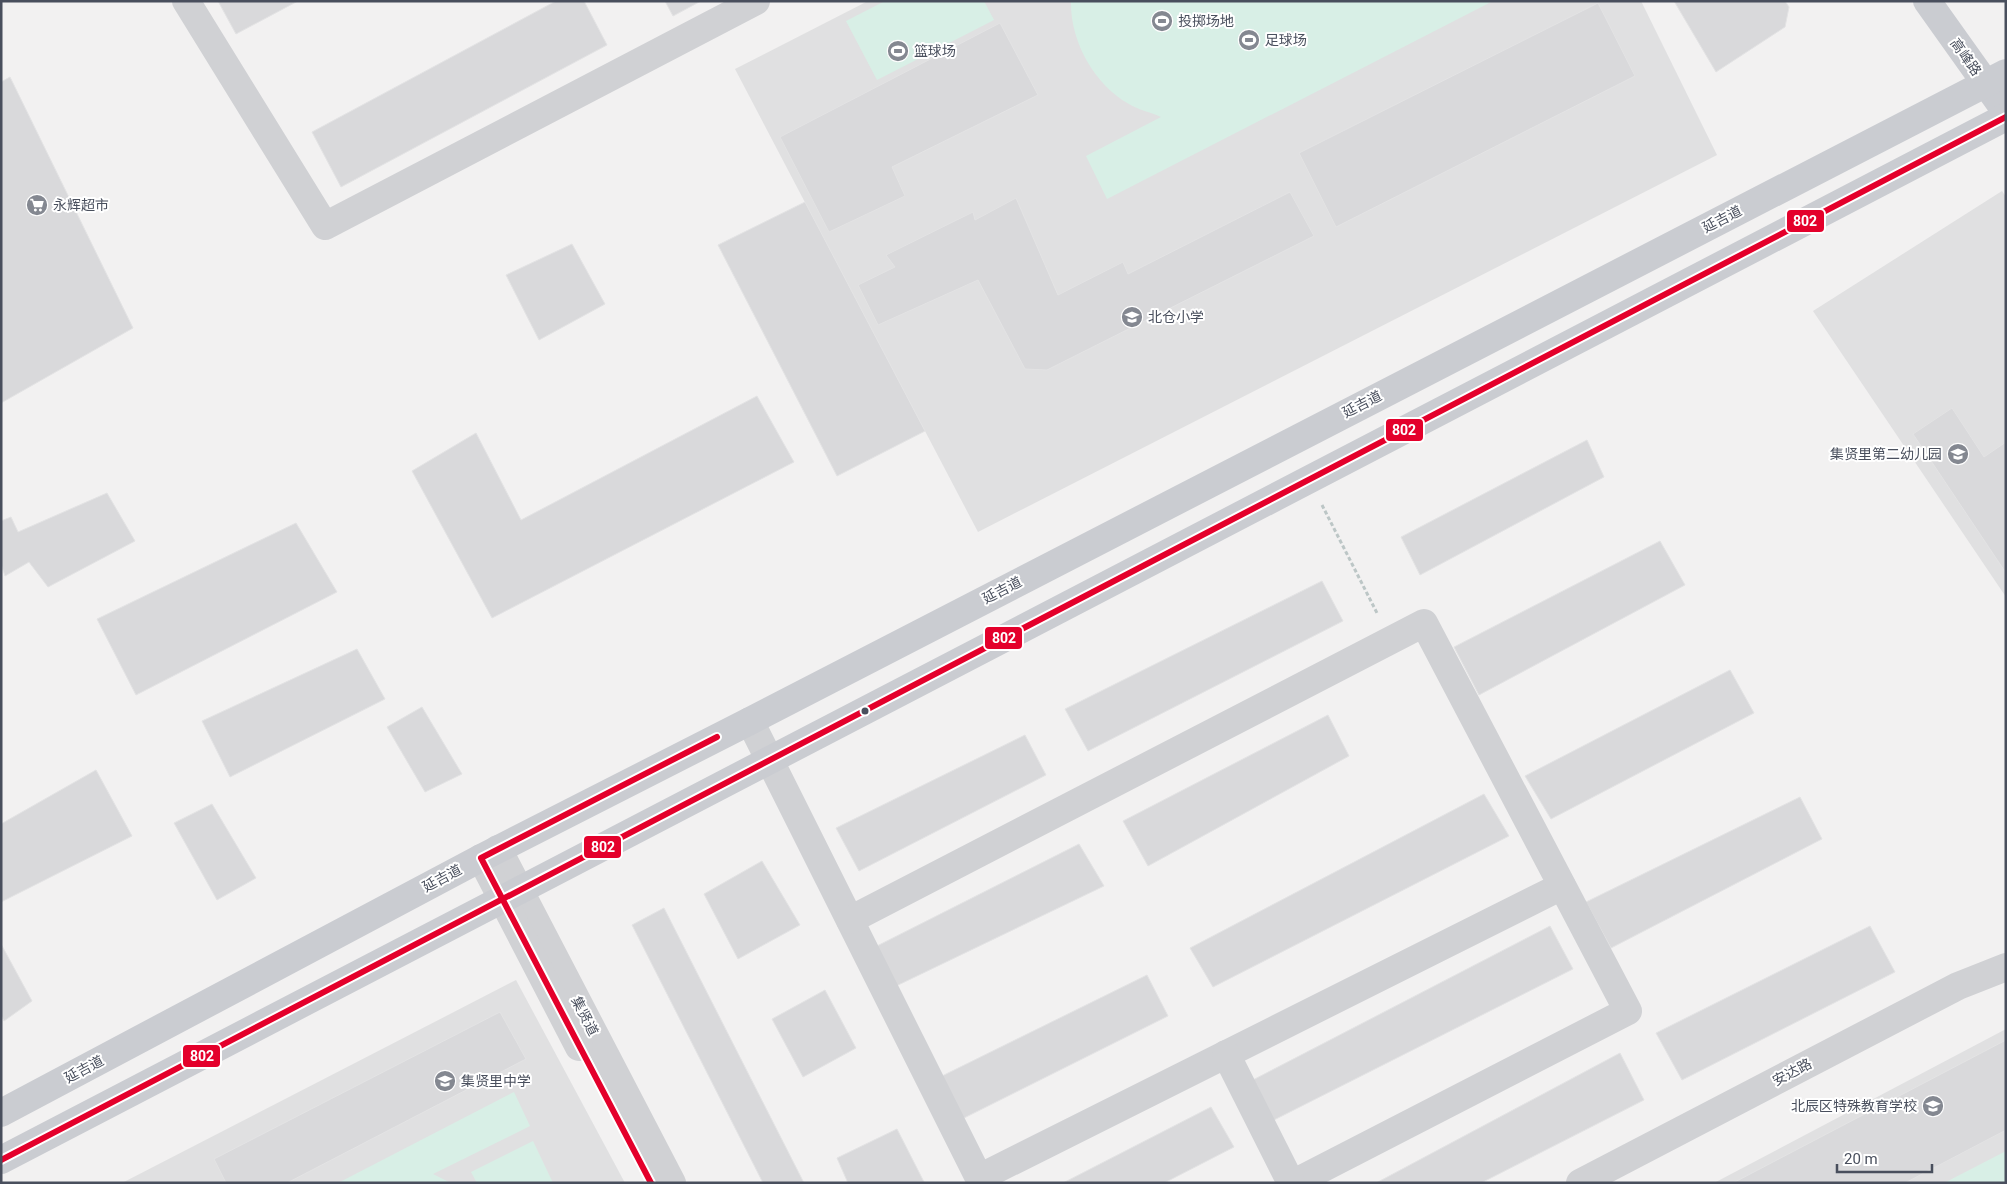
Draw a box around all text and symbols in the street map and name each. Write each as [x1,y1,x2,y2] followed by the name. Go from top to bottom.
[1150,9,1174,33] sports icon: 投掷场地
[1178,13,1234,29] place label: 投掷场地
[1237,28,1261,52] sports icon: 足球场
[1265,32,1307,48] place label: 足球场
[1947,35,1985,79] street label: 高峰路
[886,39,910,63] sports icon: 篮球场
[914,43,956,59] place label: 篮球场
[25,193,49,217] supermarket icon: 永辉超市
[53,197,109,213] place label: 永辉超市
[1700,202,1744,236] street label: 延吉道
[1786,209,1825,233] line badge: 802
[1793,213,1817,229] text: 802
[1120,305,1144,329] school or university icon: 北仓小学
[1148,309,1204,325] place label: 北仓小学
[1340,387,1384,421] street label: 延吉道
[1385,418,1424,442] line badge: 802
[1392,422,1416,438] text: 802
[1946,442,1970,466] school or university icon: 集贤里第二幼儿园
[1830,446,1942,462] place label: 集贤里第二幼儿园
[980,573,1024,607] street label: 延吉道
[984,626,1023,650] line badge: 802
[992,630,1016,646] text: 802
[860,706,870,716] unlabelled marker
[583,835,622,859] line badge: 802
[591,839,615,855] text: 802
[420,861,464,895] street label: 延吉道
[568,994,602,1038] street label: 集贤道
[182,1044,221,1068] line badge: 802
[190,1048,214,1064] text: 802
[62,1052,106,1086] street label: 延吉道
[1770,1055,1814,1089] street label: 安达路
[433,1069,457,1093] school or university icon: 集贤里中学
[461,1073,531,1089] place label: 集贤里中学
[1921,1094,1945,1118] school or university icon: 北辰区特殊教育学校
[1791,1098,1917,1114] place label: 北辰区特殊教育学校
[1837,1142,1932,1174] scale bar
[1844,1150,1878,1168] text: 20 m

